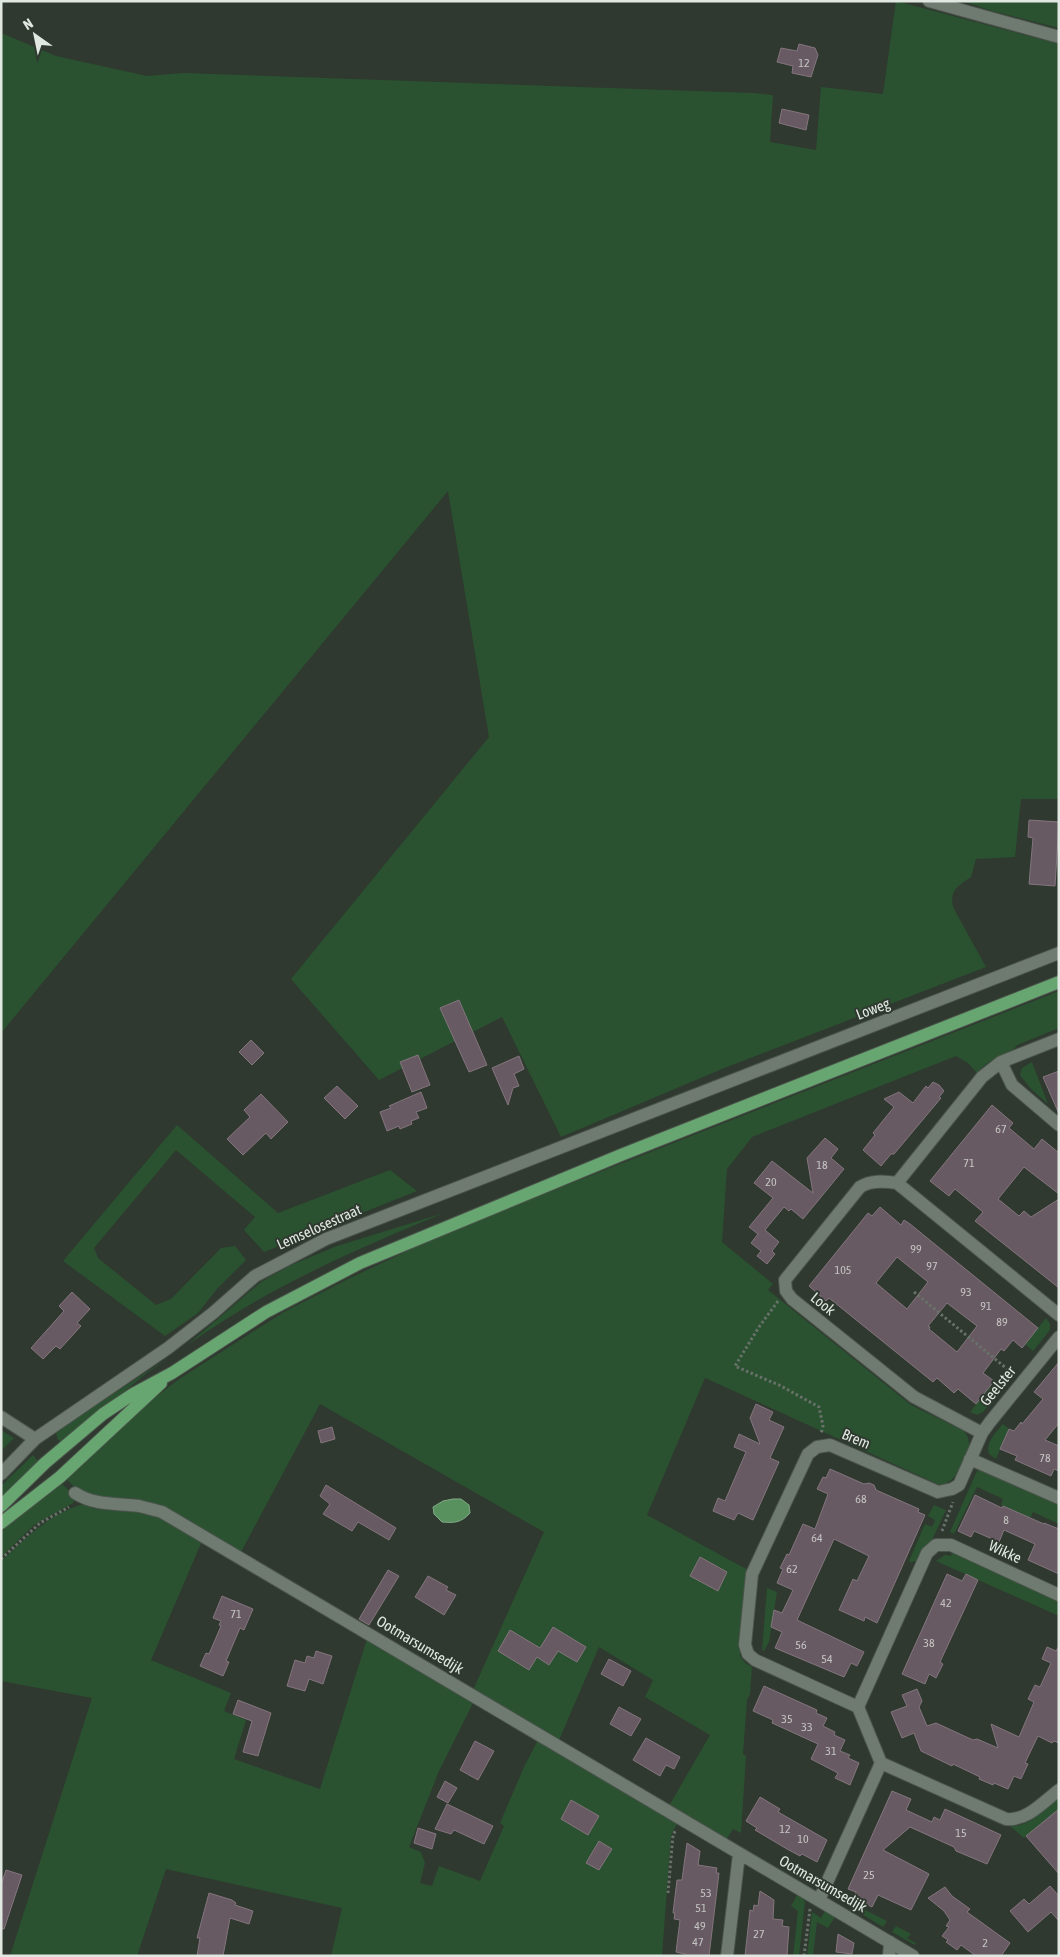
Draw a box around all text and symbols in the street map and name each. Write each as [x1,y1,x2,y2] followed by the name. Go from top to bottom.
[10,10,60,60] north arrow
[20,15,36,33] text: N
[798,56,810,70] house number: 12
[854,994,893,1023] street label: Loweg
[995,1122,1007,1136] house number: 67
[963,1156,975,1170] house number: 71
[816,1158,828,1172] house number: 18
[765,1175,777,1189] house number: 20
[274,1200,364,1253] street label: Lemselosestraat
[910,1242,922,1256] house number: 99
[926,1259,938,1273] house number: 97
[835,1263,851,1277] house number: 105
[960,1285,972,1299] house number: 93
[808,1289,839,1319] street label: Look
[980,1299,992,1313] house number: 91
[996,1315,1008,1329] house number: 89
[976,1362,1019,1409] street label: Geelster
[839,1425,873,1452] street label: Brem
[1039,1451,1051,1465] house number: 78
[855,1492,867,1506] house number: 68
[1003,1513,1009,1527] house number: 8
[811,1531,823,1545] house number: 64
[986,1537,1024,1567] street label: Wikke
[786,1562,798,1576] house number: 62
[940,1596,952,1610] house number: 42
[230,1607,242,1621] house number: 71
[374,1612,467,1677] street label: Ootmarsumsedijk
[923,1636,935,1650] house number: 38
[795,1638,807,1652] house number: 56
[821,1652,833,1666] house number: 54
[781,1712,793,1726] house number: 35
[801,1720,813,1734] house number: 33
[825,1744,837,1758] house number: 31
[779,1822,791,1836] house number: 12
[955,1826,967,1840] house number: 15
[797,1832,809,1846] house number: 10
[776,1852,870,1916] street label: Ootmarsumsedijk
[863,1868,875,1882] house number: 25
[700,1886,712,1900] house number: 53
[695,1901,707,1915] house number: 51
[694,1919,706,1933] house number: 49
[753,1927,765,1941] house number: 27
[692,1935,704,1949] house number: 47
[982,1936,988,1950] house number: 2

